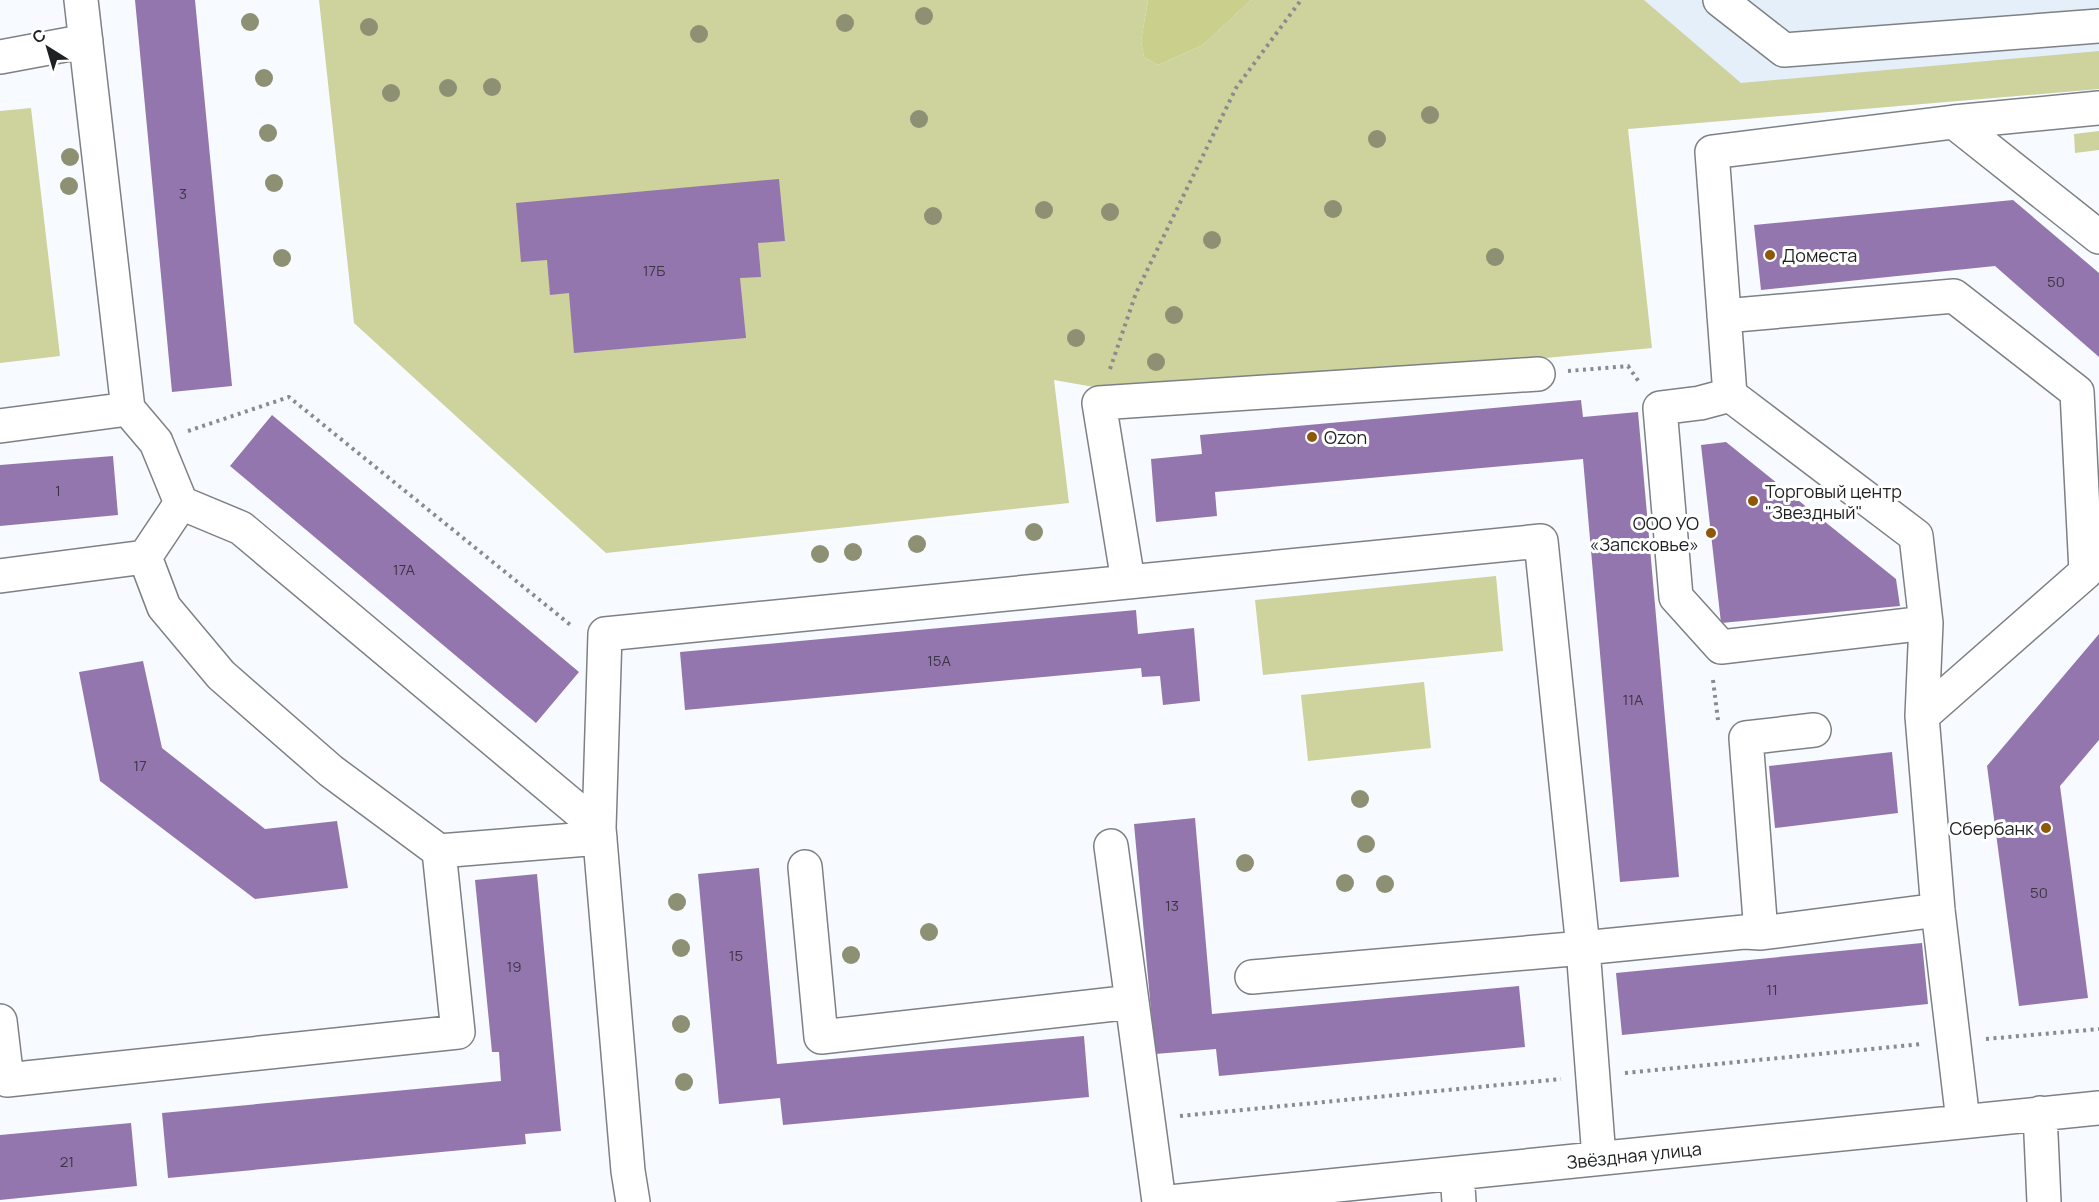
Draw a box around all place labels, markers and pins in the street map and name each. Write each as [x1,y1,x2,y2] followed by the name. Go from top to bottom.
[1782,243,1857,267] place label: Доместа
[1763,248,1777,262] marker: Доместа
[1324,425,1367,449] place label: Ozon
[1305,430,1319,444] marker: Ozon
[1765,479,1902,524] place label: Торговый центр "Звездный"
[1746,494,1760,508] marker: Торговый центр "Звездный"
[1590,511,1699,556] place label: ООО УО «Запсковье»
[1704,526,1718,540] marker: ООО УО «Запсковье»
[1949,816,2035,840] place label: Сбербанк
[2039,821,2053,835] marker: Сбербанк

